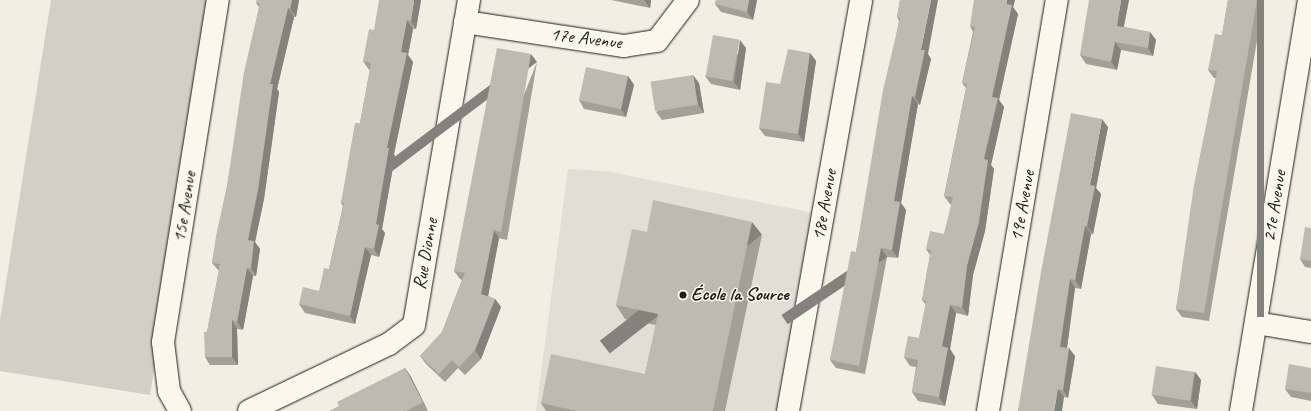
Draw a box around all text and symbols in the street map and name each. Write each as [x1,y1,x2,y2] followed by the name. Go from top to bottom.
[549,23,623,55] street label: 17e Avenue
[808,168,842,242] street label: 18e Avenue
[1006,169,1040,243] street label: 19e Avenue
[1258,169,1292,243] street label: 21e Avenue
[168,170,202,244] street label: 15e Avenue
[409,216,443,292] street label: Rue Dionne
[691,284,789,306] place label: École la Source
[678,290,688,300] marker: École la Source

